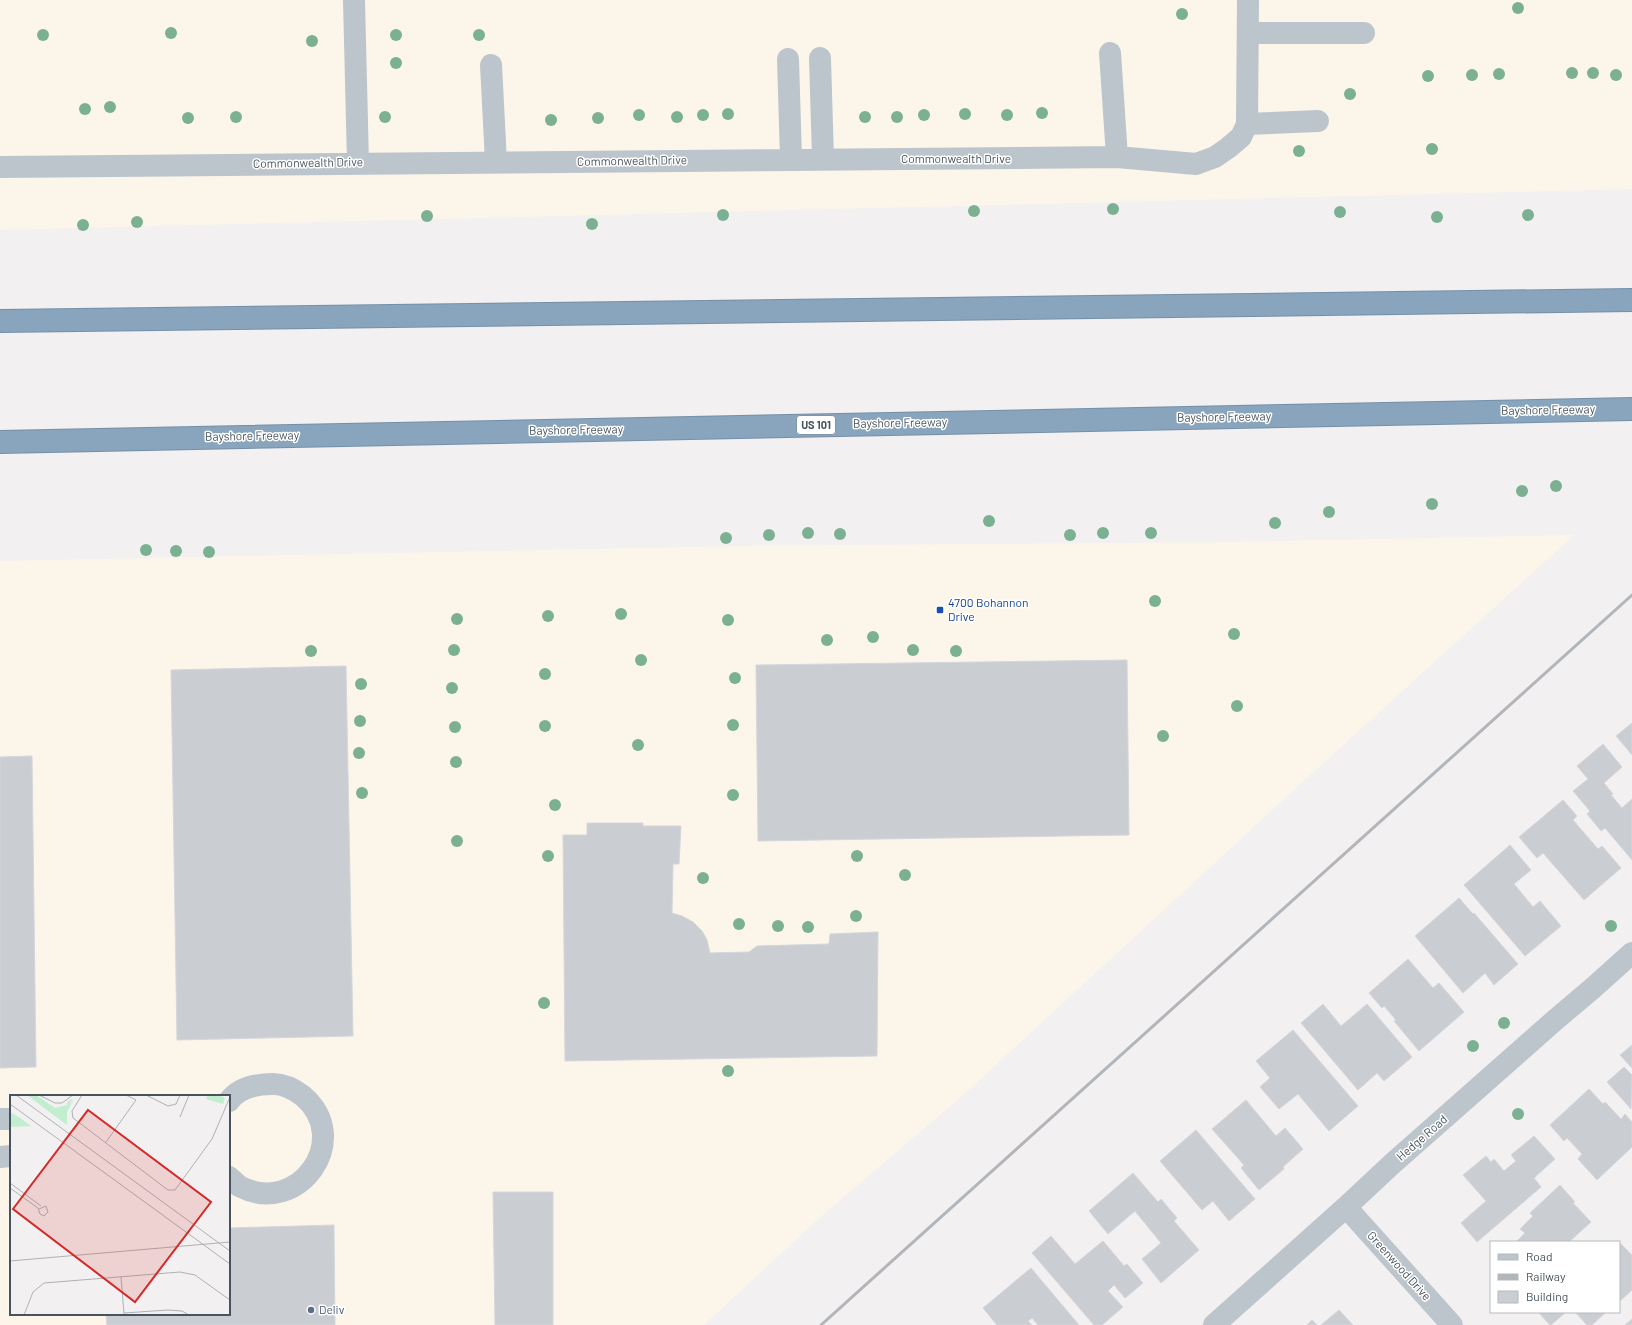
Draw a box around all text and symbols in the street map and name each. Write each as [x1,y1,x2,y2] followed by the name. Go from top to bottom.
[901,151,1011,165] street label: Commonwealth Drive
[577,152,687,168] street label: Commonwealth Drive
[253,154,363,170] street label: Commonwealth Drive
[1501,401,1596,417] street label: Bayshore Freeway
[1177,408,1272,424] street label: Bayshore Freeway
[853,414,948,430] street label: Bayshore Freeway
[797,416,835,434] road number: US 101
[529,421,624,437] street label: Bayshore Freeway
[205,427,300,443] street label: Bayshore Freeway
[948,595,1028,623] place label: 4700 Bohannon Drive
[935,605,945,615] marker: 4700 Bohannon Drive
[10,1095,230,1315] inset map
[1393,1111,1450,1163] street label: Hedge Road
[1365,1228,1434,1303] street label: Greenwood Drive
[1490,1241,1620,1313] legend
[1526,1249,1553,1263] text: Road
[1526,1269,1566,1283] text: Railway
[1526,1289,1568,1303] text: Building
[319,1302,345,1316] place label: Deliv
[306,1305,316,1315] marker: Deliv

